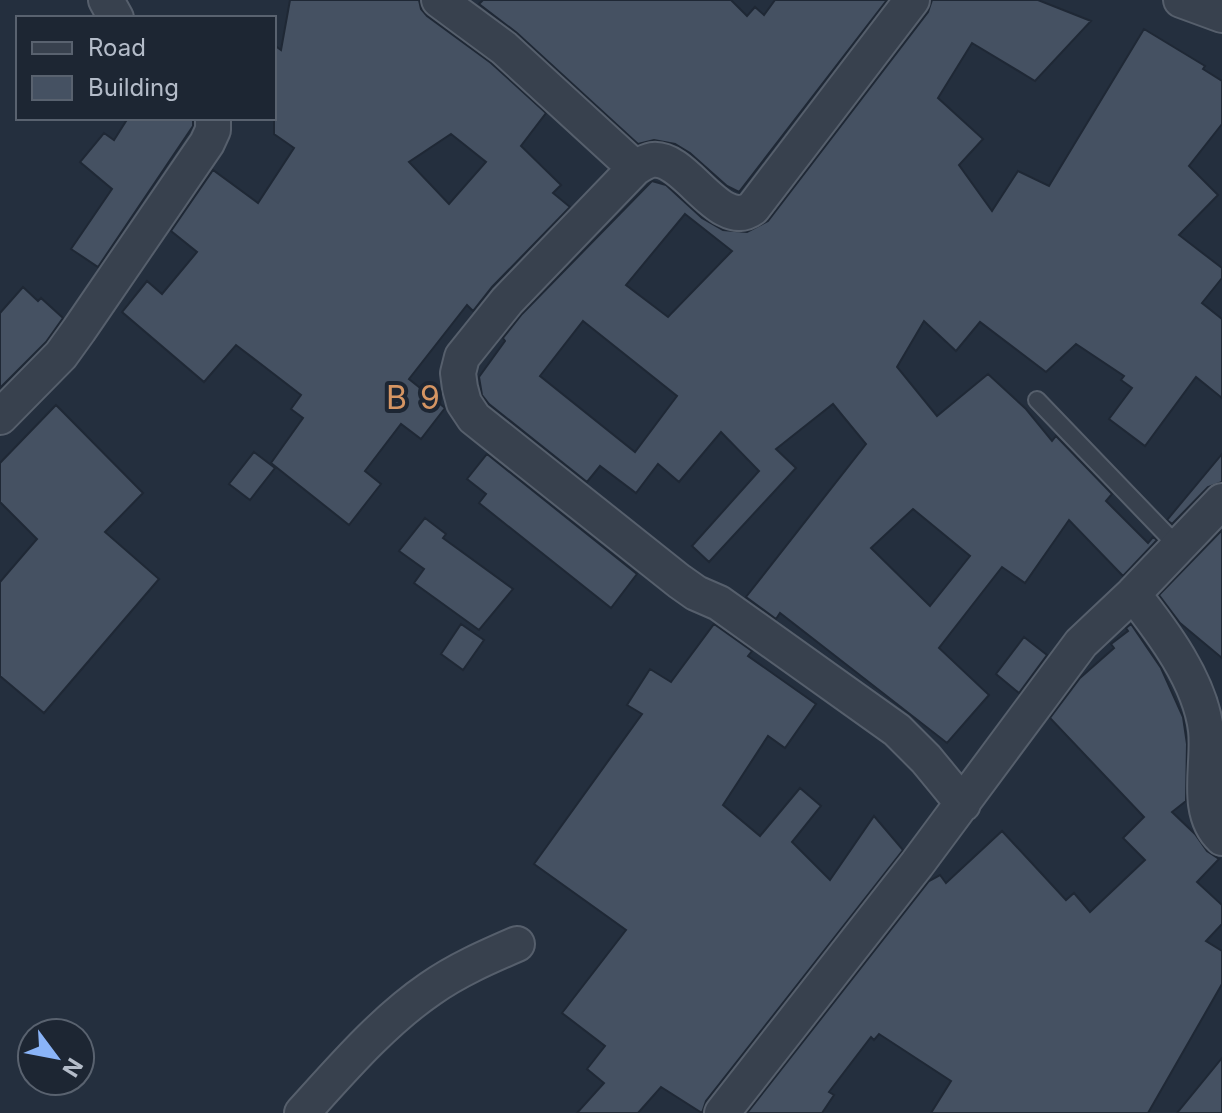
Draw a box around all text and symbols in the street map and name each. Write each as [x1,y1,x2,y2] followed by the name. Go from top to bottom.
[16,16,276,120] legend
[88,33,146,62] text: Road
[88,73,179,102] text: Building
[386,378,442,417] district label: B 9
[16,1017,96,1097] north arrow
[57,1054,88,1082] text: N

